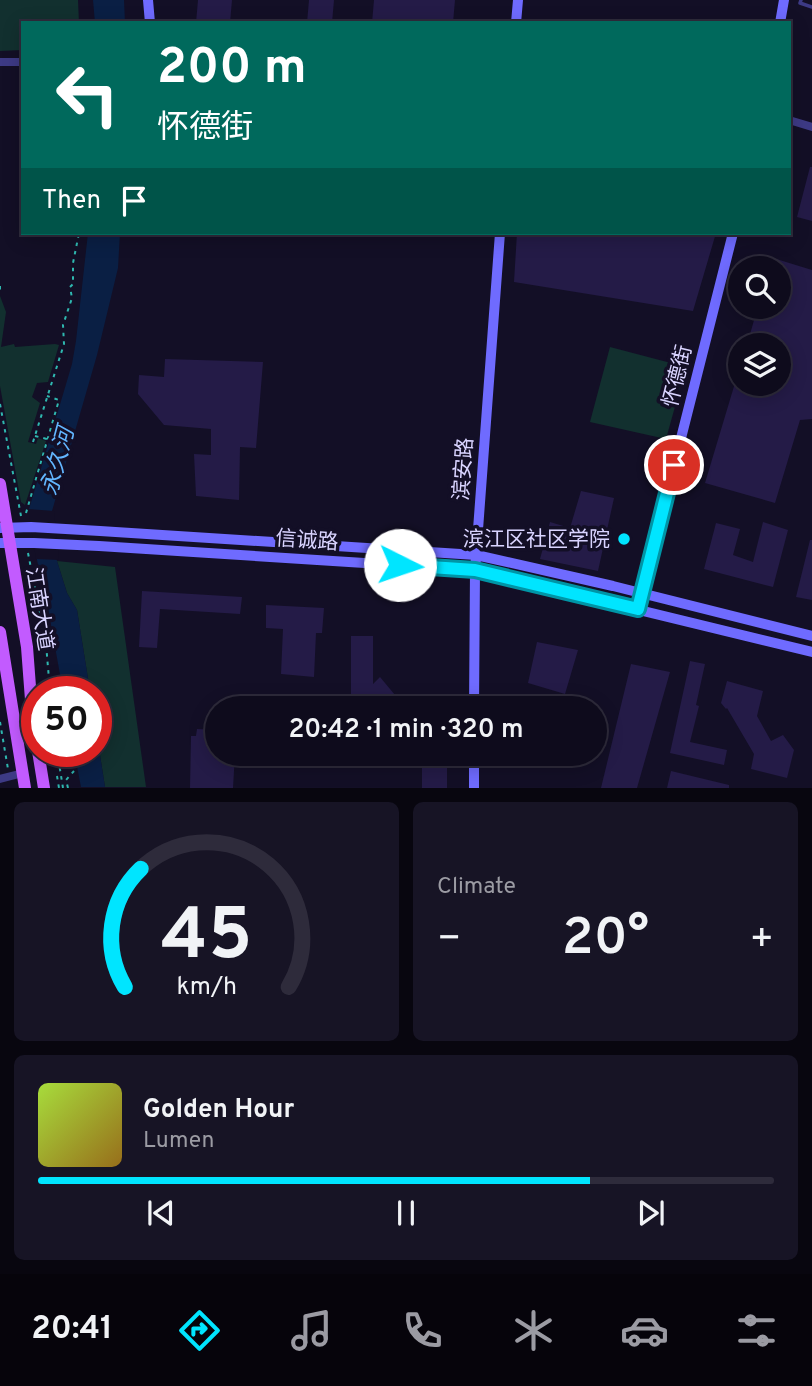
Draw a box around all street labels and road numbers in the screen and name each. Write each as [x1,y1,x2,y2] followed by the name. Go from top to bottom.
[658,343,699,410] street label: 怀德街
[449,437,480,501] street label: 滨安路
[275,526,339,557] street label: 信诚路
[19,566,58,653] street label: 江南大道

